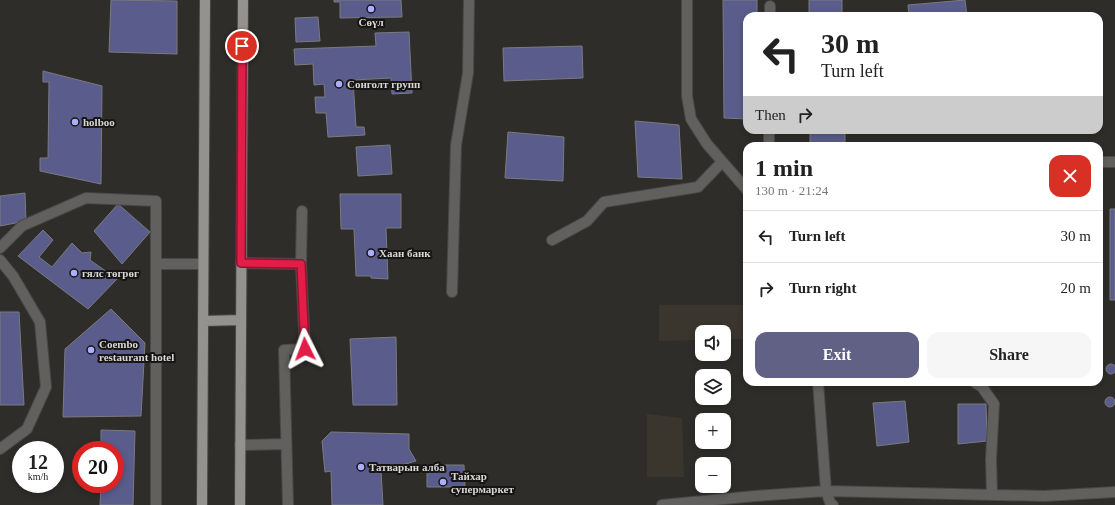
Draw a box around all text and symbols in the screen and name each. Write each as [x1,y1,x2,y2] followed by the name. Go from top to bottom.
[366,4,376,14] marker: Сөүл
[358,16,384,28] place label: Сөүл
[755,28,807,80] icon: left
[821,28,879,59] text: 30 m
[225,29,259,63] pin
[231,35,253,57] icon: arrive
[821,61,884,81] text: Turn left
[347,78,421,90] place label: Сонголт групп
[334,79,344,89] marker: Сонголт групп
[794,104,816,126] icon: right
[755,107,786,123] text: Then
[83,116,115,128] place label: holboo
[70,117,80,127] marker: holboo
[755,155,813,181] text: 1 min
[1049,155,1091,197] button: close
[755,183,828,198] text: 130 m · 21:24
[755,226,777,248] icon: left
[789,228,846,244] text: Turn left
[1061,228,1091,244] text: 30 m
[379,247,431,259] place label: Хаан банк
[366,248,376,258] marker: Хаан банк
[82,267,139,279] place label: гялс төгрөг
[69,268,79,278] marker: гялс төгрөг
[755,278,777,300] icon: right
[789,280,856,296] text: Turn right
[1061,280,1091,296] text: 20 m
[695,325,731,493] map controls
[695,325,731,361] button: sound
[284,328,326,370] position arrow
[755,332,919,378] button: Exit
[927,332,1091,378] button: Share
[99,338,174,363] place label: Coembo restaurant hotel
[86,345,96,355] marker: Coembo restaurant hotel
[695,369,731,405] button: layers
[695,413,731,449] button: +
[72,441,124,493] speed limit sign: 20
[28,451,48,473] text: 12
[695,457,731,493] button: −
[369,461,445,473] place label: Татварын алба
[356,462,366,472] marker: Татварын алба
[451,470,514,495] place label: Тайхар супермаркет
[28,471,48,482] text: km/h
[438,477,448,487] marker: Тайхар супермаркет

